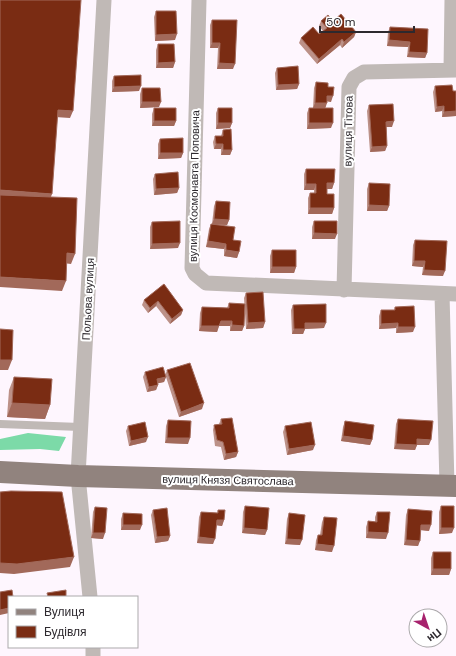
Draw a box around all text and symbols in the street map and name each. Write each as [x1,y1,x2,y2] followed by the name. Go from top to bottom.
[320,8,414,34] scale bar
[326,14,355,30] text: 50 m
[340,95,356,166] street label: вулиця Тітова
[186,109,202,262] street label: вулиця Космонавта Поповича
[79,257,97,341] street label: Польова вулиця
[162,472,295,488] street label: вулиця Князя Святослава
[8,596,138,648] legend
[44,604,85,620] text: Вулиця
[408,608,448,648] north arrow
[44,624,86,640] text: Будівля
[424,626,445,646] text: Пн

